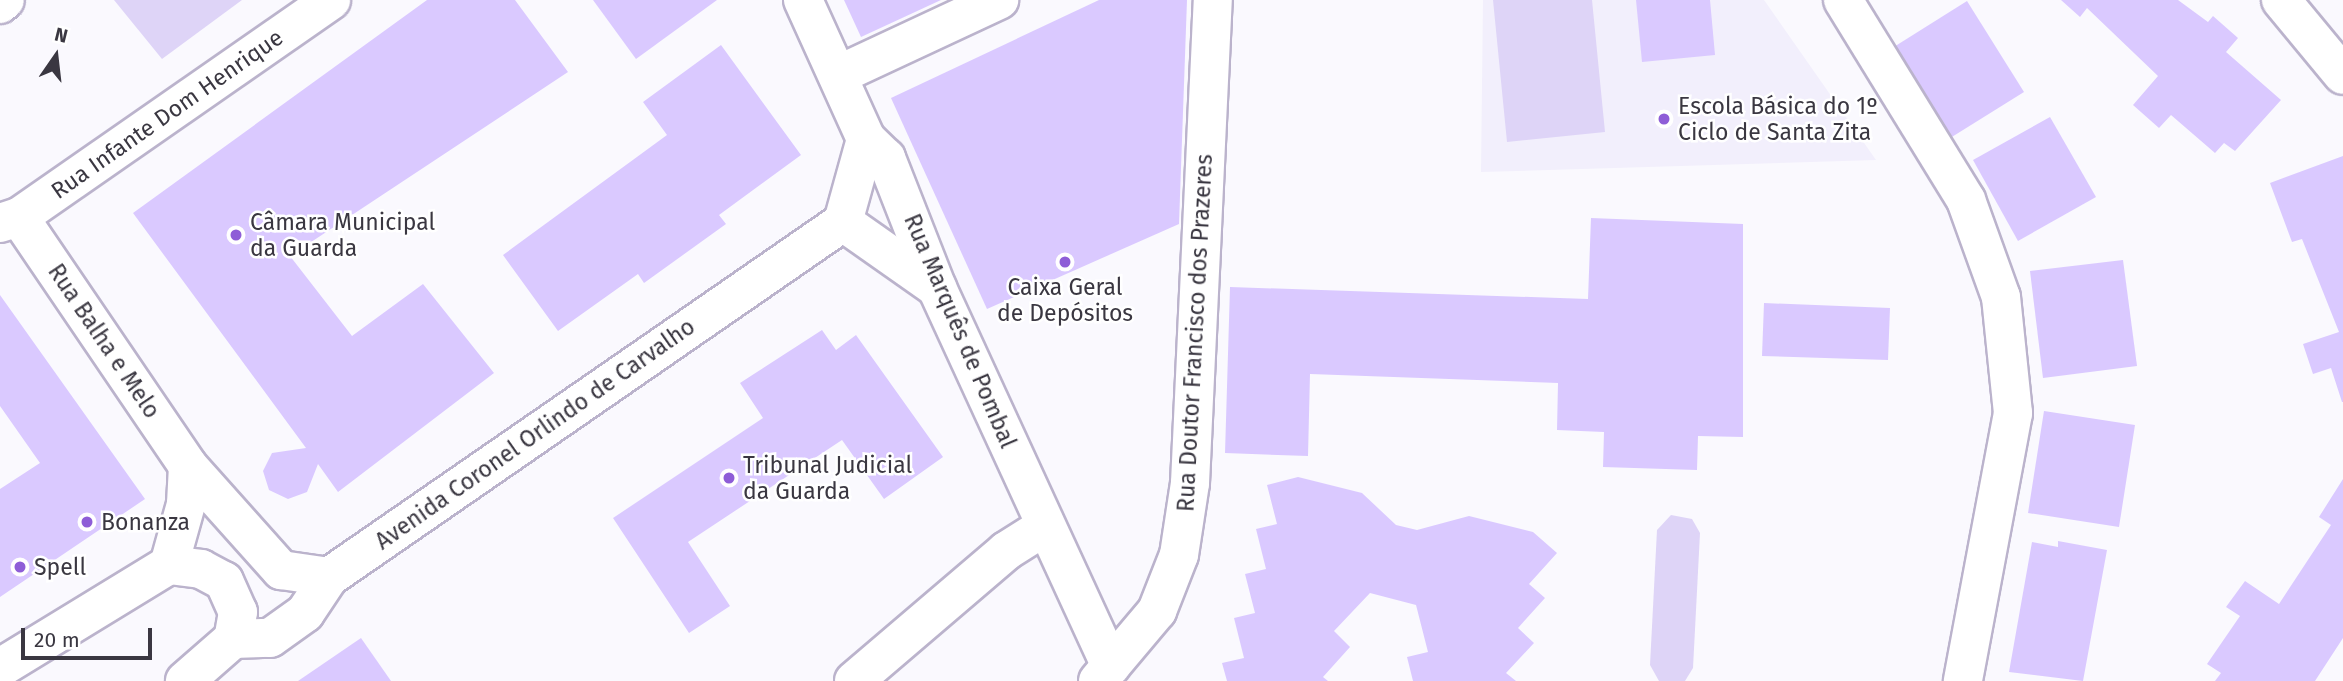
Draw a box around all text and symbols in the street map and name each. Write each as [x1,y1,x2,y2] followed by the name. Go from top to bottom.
[21,21,91,91] north arrow
[52,22,70,48] text: N
[46,23,288,205] street label: Rua Infante Dom Henrique
[1678,92,1878,146] place label: Escola Básica do 1º Ciclo de Santa Zita
[1656,111,1672,127] marker: Escola Básica do 1º Ciclo de Santa Zita
[1172,153,1218,513] street label: Rua Doutor Francisco dos Prazeres
[250,208,435,262] place label: Câmara Municipal da Guarda
[898,210,1022,452] street label: Rua Marquês de Pombal
[228,227,244,243] marker: Câmara Municipal da Guarda
[1057,254,1073,270] marker: Caixa Geral de Depósitos
[42,259,166,423] street label: Rua Balha e Melo
[997,273,1133,327] place label: Caixa Geral de Depósitos
[370,313,700,555] street label: Avenida Coronel Orlindo de Carvalho
[743,451,912,505] place label: Tribunal Judicial da Guarda
[721,470,737,486] marker: Tribunal Judicial da Guarda
[101,508,190,536] place label: Bonanza
[79,514,95,530] marker: Bonanza
[34,553,86,581] place label: Spell
[12,559,28,575] marker: Spell
[24,614,156,658] scale bar
[34,627,80,653] text: 20 m

